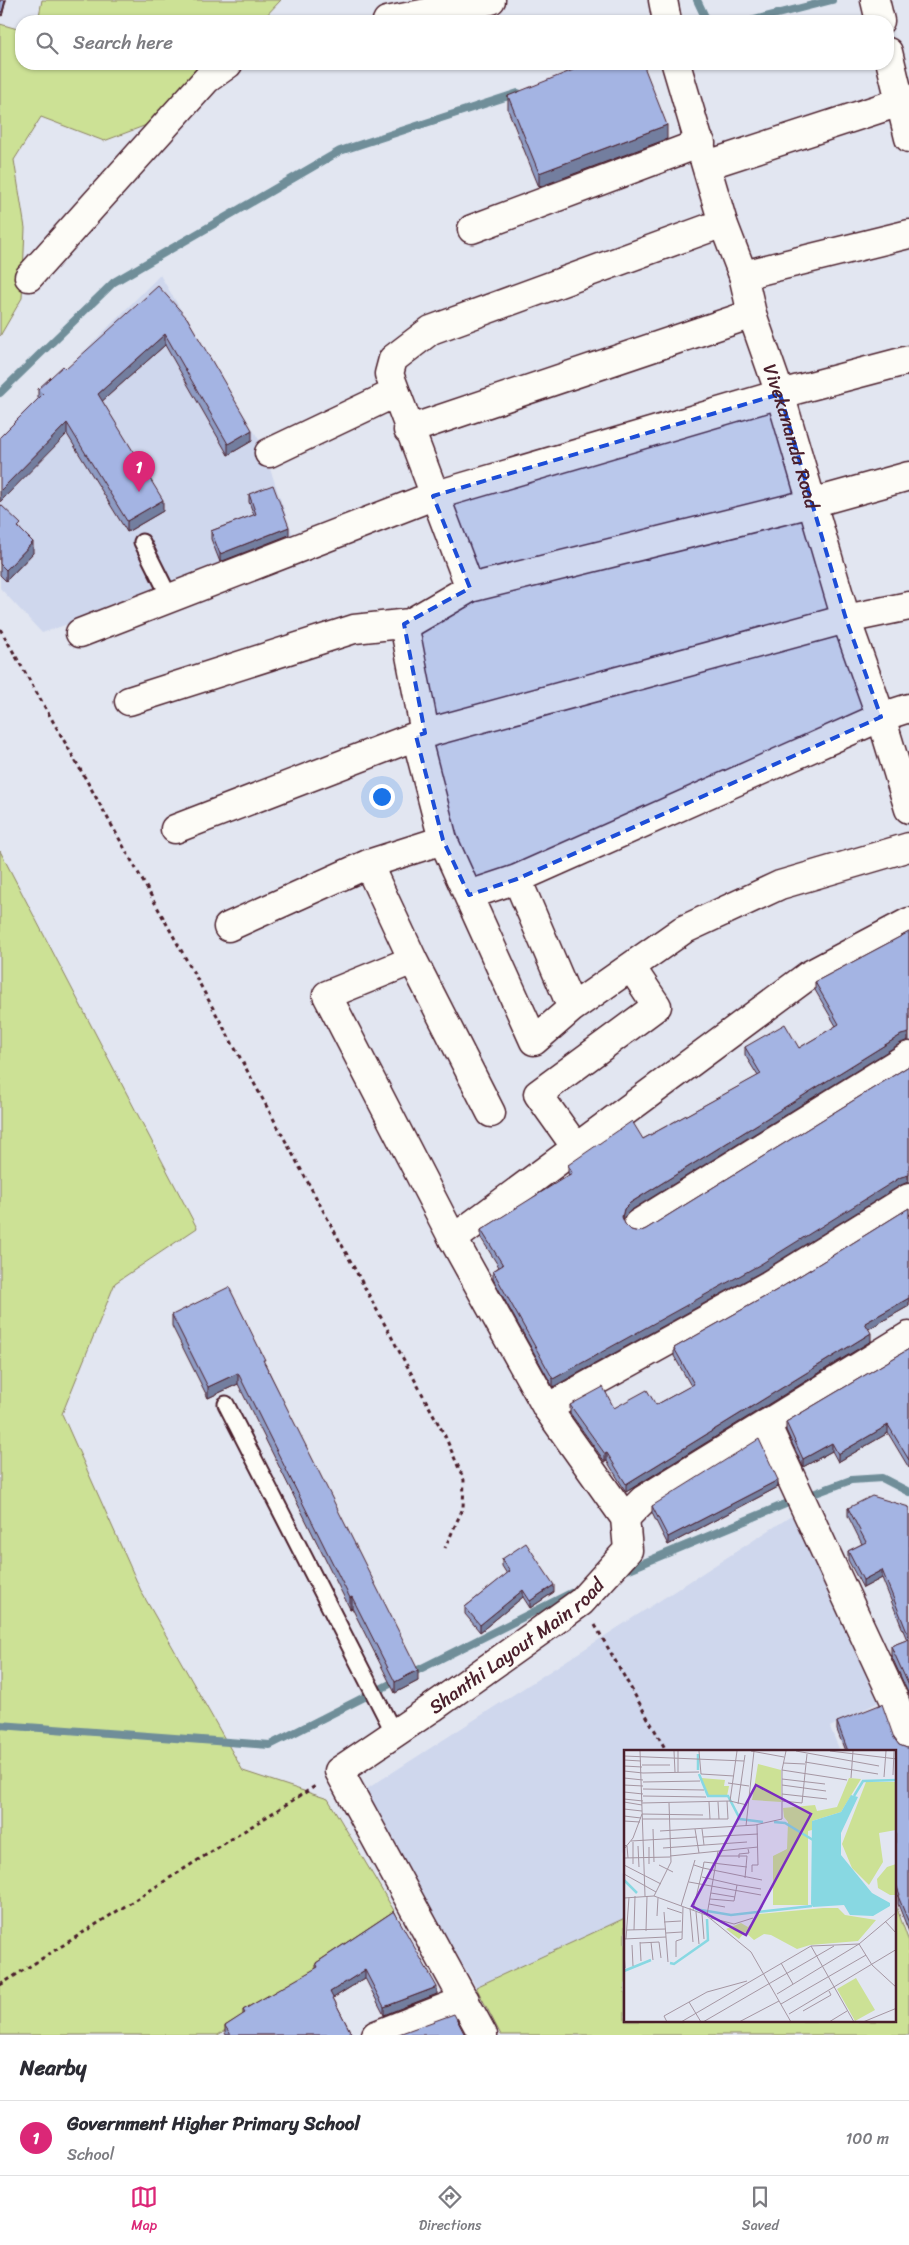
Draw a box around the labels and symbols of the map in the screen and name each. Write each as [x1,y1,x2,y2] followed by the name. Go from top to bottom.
[754,359,830,514] street label: Vivekananda Road
[123,451,155,492] pin: 1
[369,784,395,810] your location
[421,1568,614,1722] street label: Shanthi Layout Main road
[624,1750,896,2022] inset map

